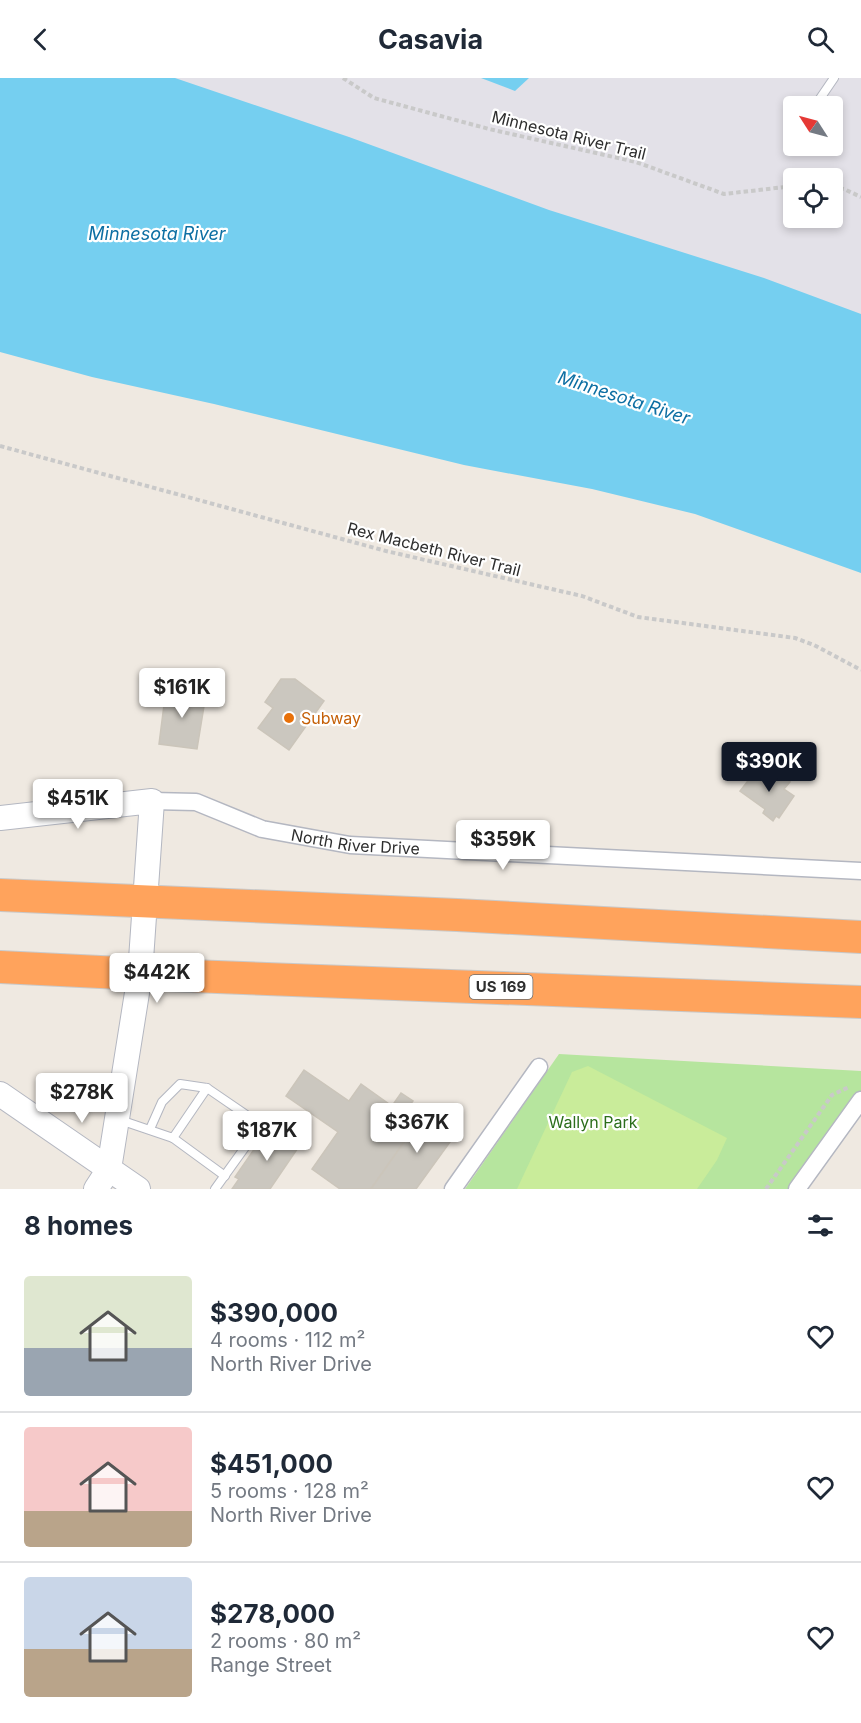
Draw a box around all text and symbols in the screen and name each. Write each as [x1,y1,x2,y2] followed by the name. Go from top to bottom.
[24,23,57,56] icon: back
[378,23,483,56] text: Casavia
[804,23,837,56] icon: search
[783,96,843,156] north arrow
[783,96,843,228] map controls
[490,106,648,164] street label: Minnesota River Trail
[783,168,843,228] button: locate
[88,223,227,244] water label: Minnesota River
[556,366,694,429] water label: Minnesota River
[345,518,523,580] street label: Rex Macbeth River Trail
[140,668,224,719] pin: $161K
[153,675,211,699] text: $161K
[301,708,361,728] place label: Subway
[282,711,296,725] marker: Subway
[727,742,811,793] pin: $390K
[736,749,802,773] text: $390K
[36,779,120,830] pin: $451K
[47,786,109,810] text: $451K
[461,820,545,871] pin: $359K
[290,825,420,859] street label: North River Drive
[470,827,536,851] text: $359K
[115,953,199,1004] pin: $442K
[123,960,191,984] text: $442K
[470,975,532,999] road number: US 169
[40,1073,124,1124] pin: $278K
[50,1080,114,1104] text: $278K
[375,1103,459,1154] pin: $367K
[384,1110,450,1134] text: $367K
[225,1111,309,1162] pin: $187K
[549,1112,638,1132] park label: Wallyn Park
[237,1118,297,1142] text: $187K
[804,1209,837,1242] icon: filters
[24,1210,133,1241] text: 8 homes
[210,1297,338,1328] text: $390,000
[72,1300,144,1372] icon: home
[804,1320,837,1353] icon: heart
[210,1328,365,1352] text: 4 rooms · 112 m²
[210,1352,372,1376] text: North River Drive
[210,1448,333,1479] text: $451,000
[72,1451,144,1523] icon: home
[804,1471,837,1504] icon: heart
[210,1479,369,1503] text: 5 rooms · 128 m²
[210,1503,372,1527] text: North River Drive
[210,1598,335,1629] text: $278,000
[72,1601,144,1673] icon: home
[804,1621,837,1654] icon: heart
[210,1629,361,1653] text: 2 rooms · 80 m²
[210,1653,332,1677] text: Range Street

